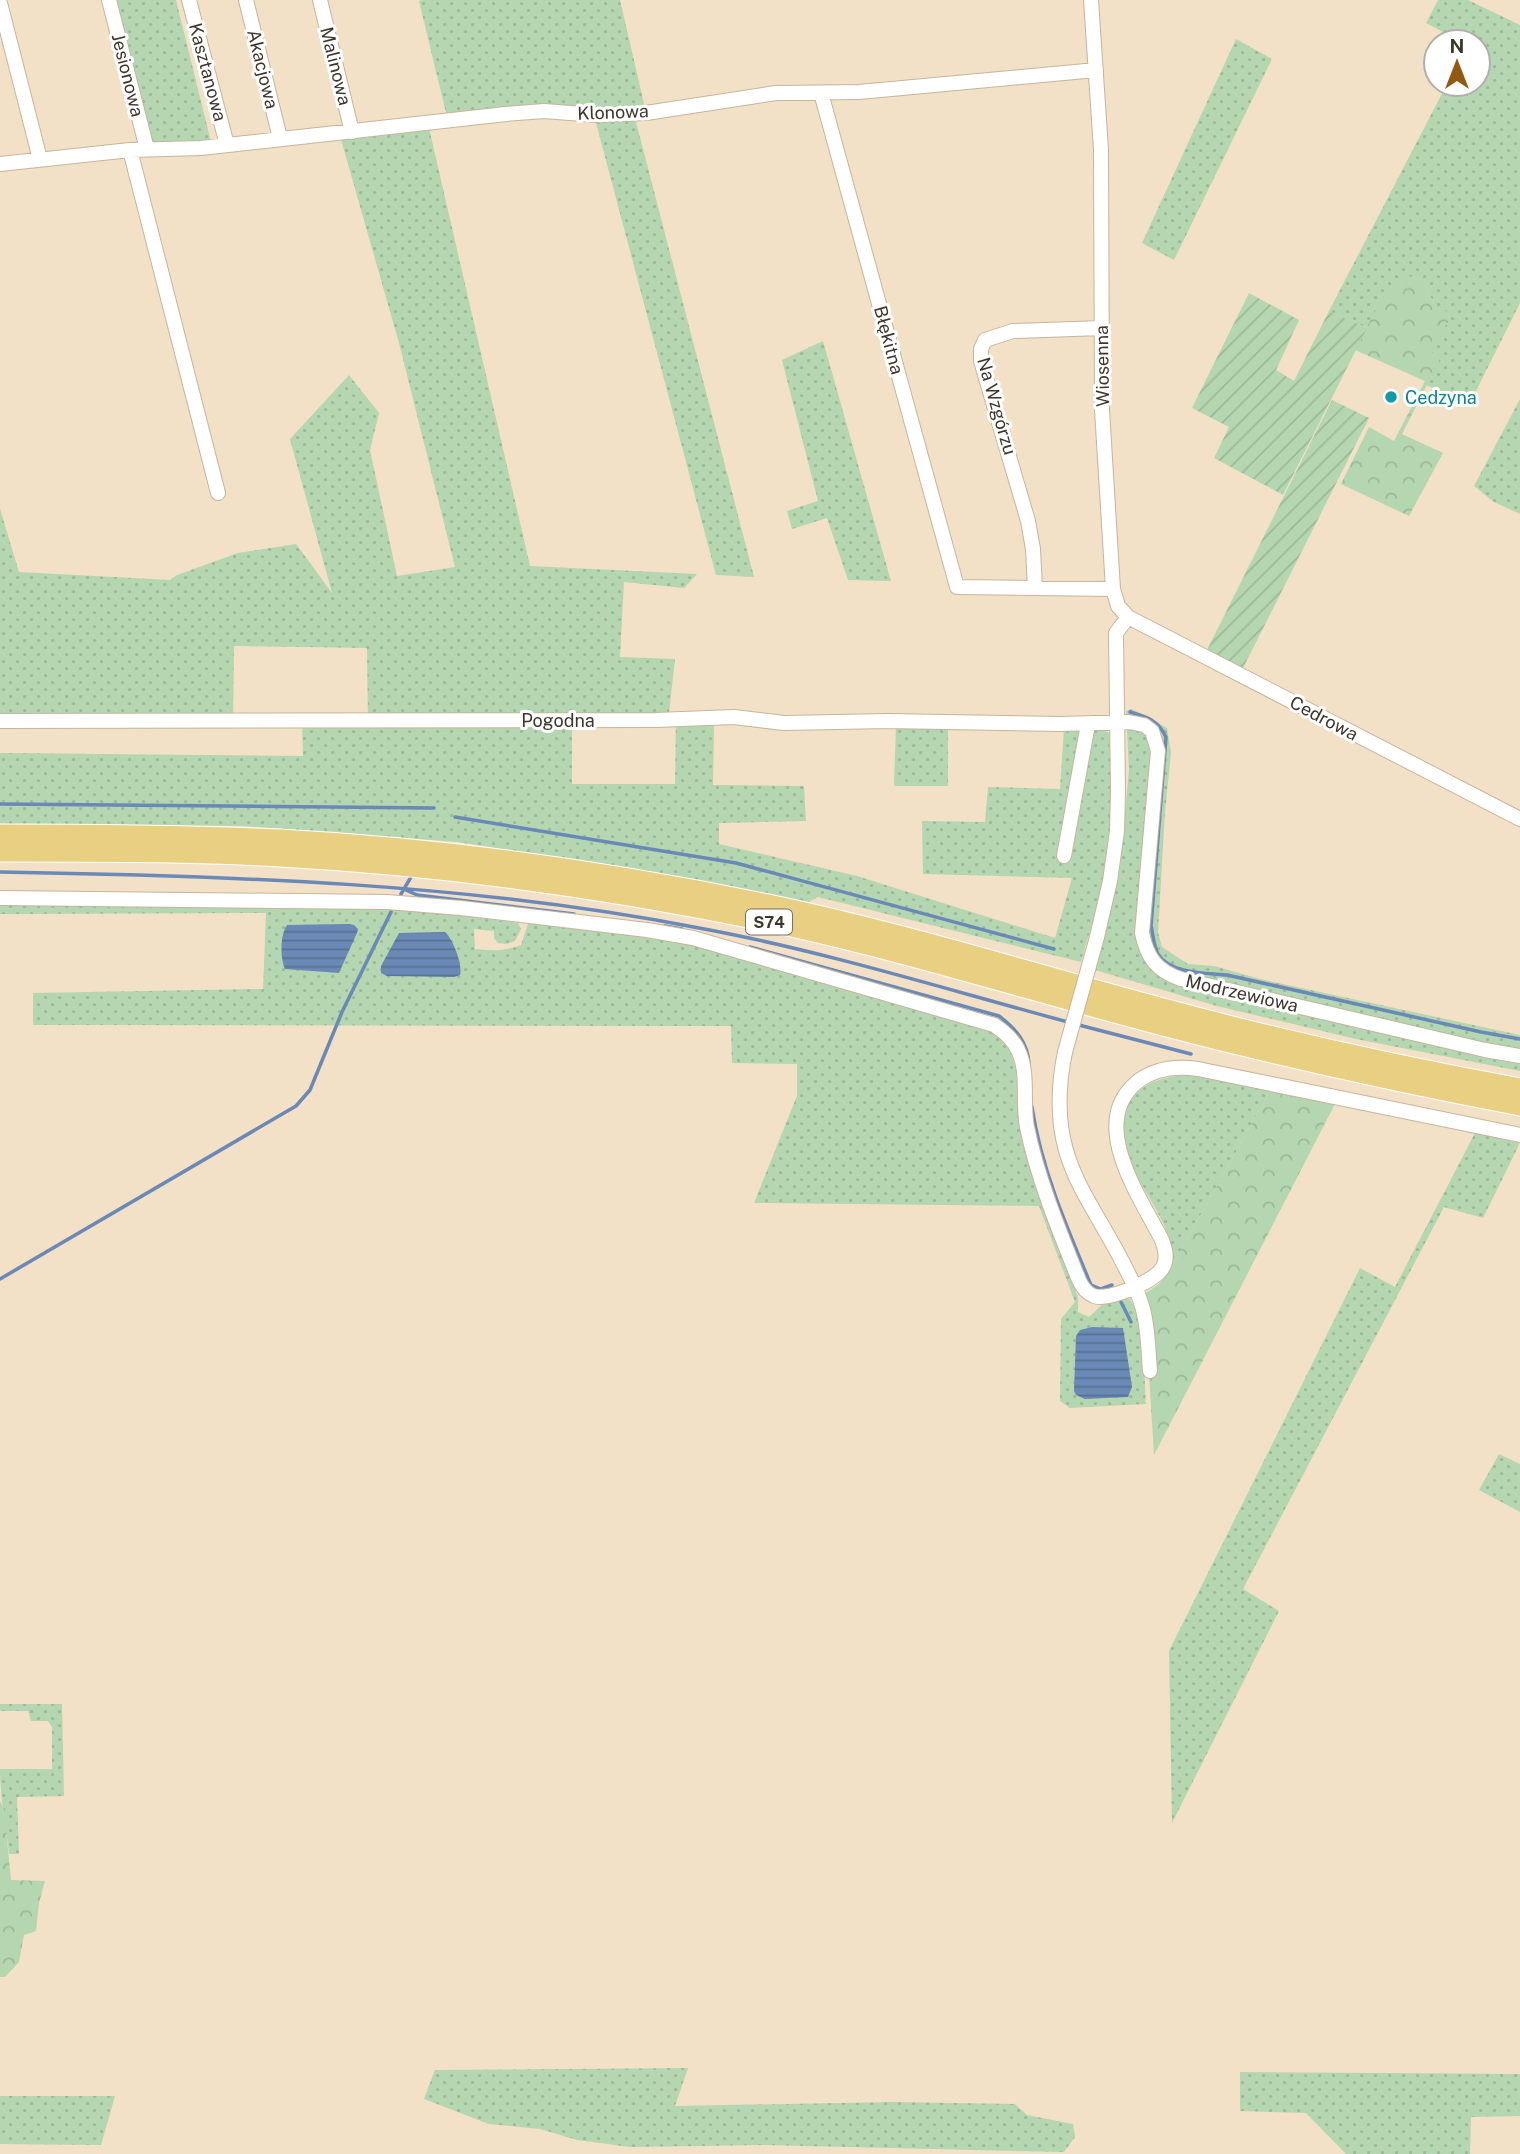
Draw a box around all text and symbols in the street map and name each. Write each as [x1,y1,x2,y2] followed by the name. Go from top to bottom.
[185,21,231,123] street label: Kasztanowa
[316,25,356,107] street label: Malinowa
[243,27,283,111] street label: Akacjowa
[1422,28,1492,98] north arrow
[108,31,148,119] street label: Jesionowa
[1450,35,1464,57] text: N
[577,100,649,124] street label: Klonowa
[870,303,908,377] street label: Błękitna
[1091,325,1113,407] street label: Wiosenna
[973,355,1021,457] street label: Na Wzgórzu
[1405,387,1477,408] place label: Cedzyna
[1383,389,1399,405] marker: Cedzyna
[1286,691,1362,745] street label: Cedrowa
[521,710,595,731] street label: Pogodna
[746,910,792,934] road number: S74
[1184,970,1300,1016] street label: Modrzewiowa

